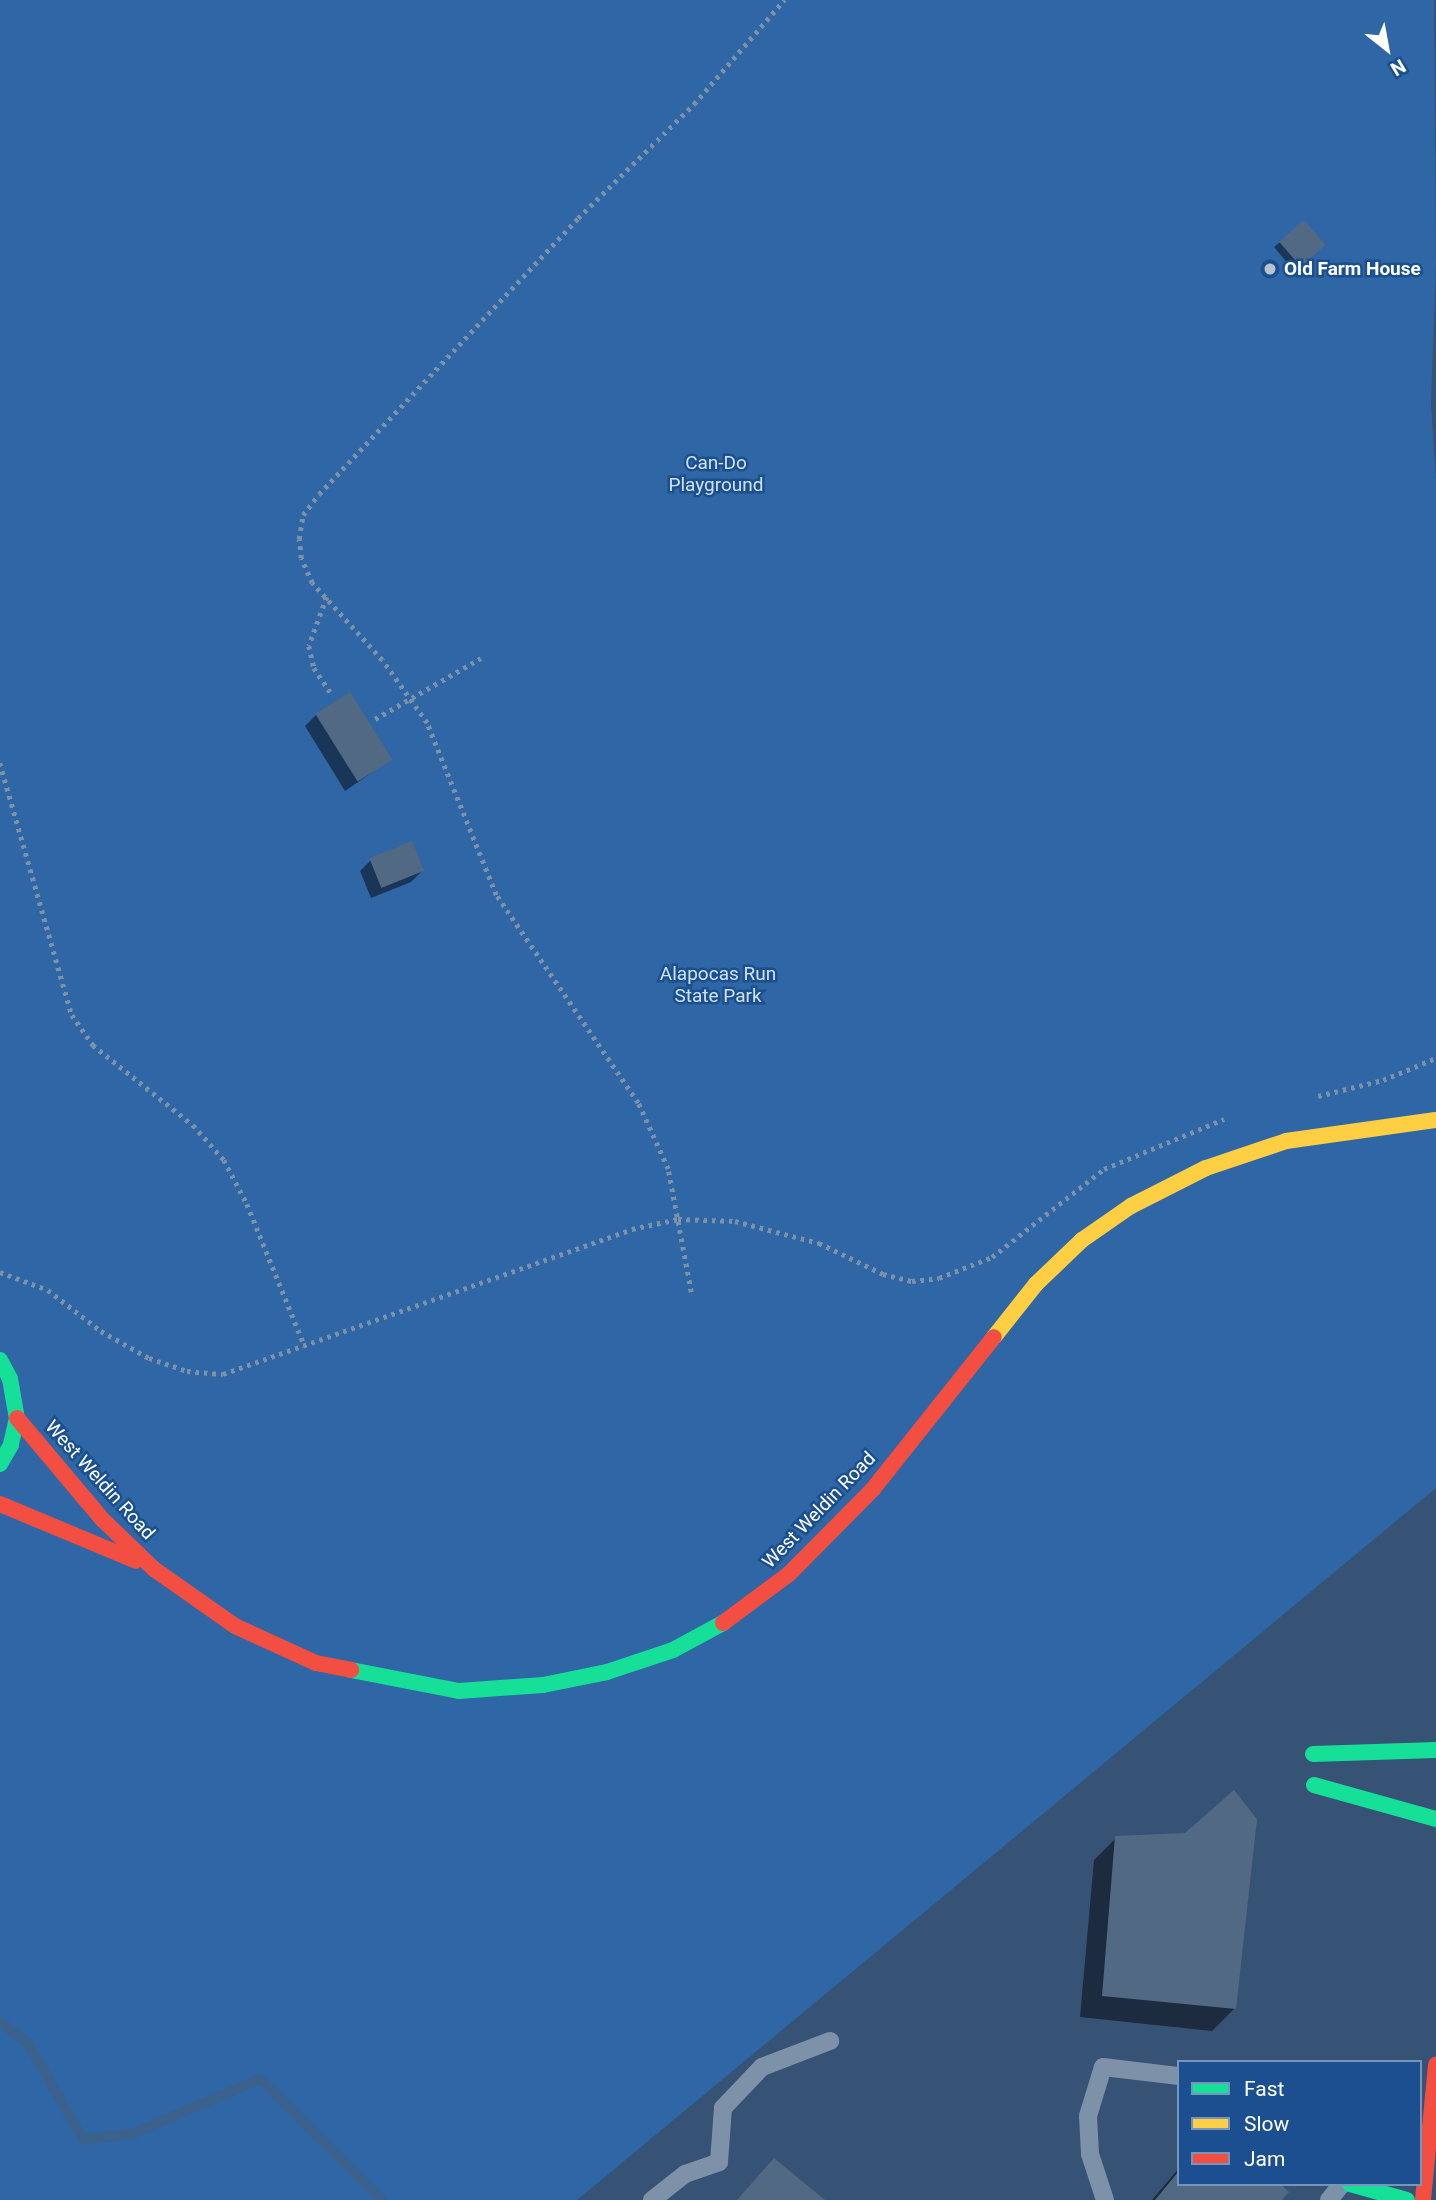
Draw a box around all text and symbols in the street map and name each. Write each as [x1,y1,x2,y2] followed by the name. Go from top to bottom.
[1352,14,1422,84] north arrow
[1386,54,1410,81] text: N
[1284,258,1421,280] place label: Old Farm House
[1262,261,1278,277] marker: Old Farm House
[668,452,764,496] park label: Can-Do Playground
[660,963,776,1007] park label: Alapocas Run State Park
[40,1416,160,1544] street label: West Weldin Road
[758,1447,880,1573] street label: West Weldin Road
[1177,2060,1422,2186] legend
[1244,2077,1284,2101] text: Fast
[1244,2112,1289,2136] text: Slow
[1244,2147,1285,2171] text: Jam

